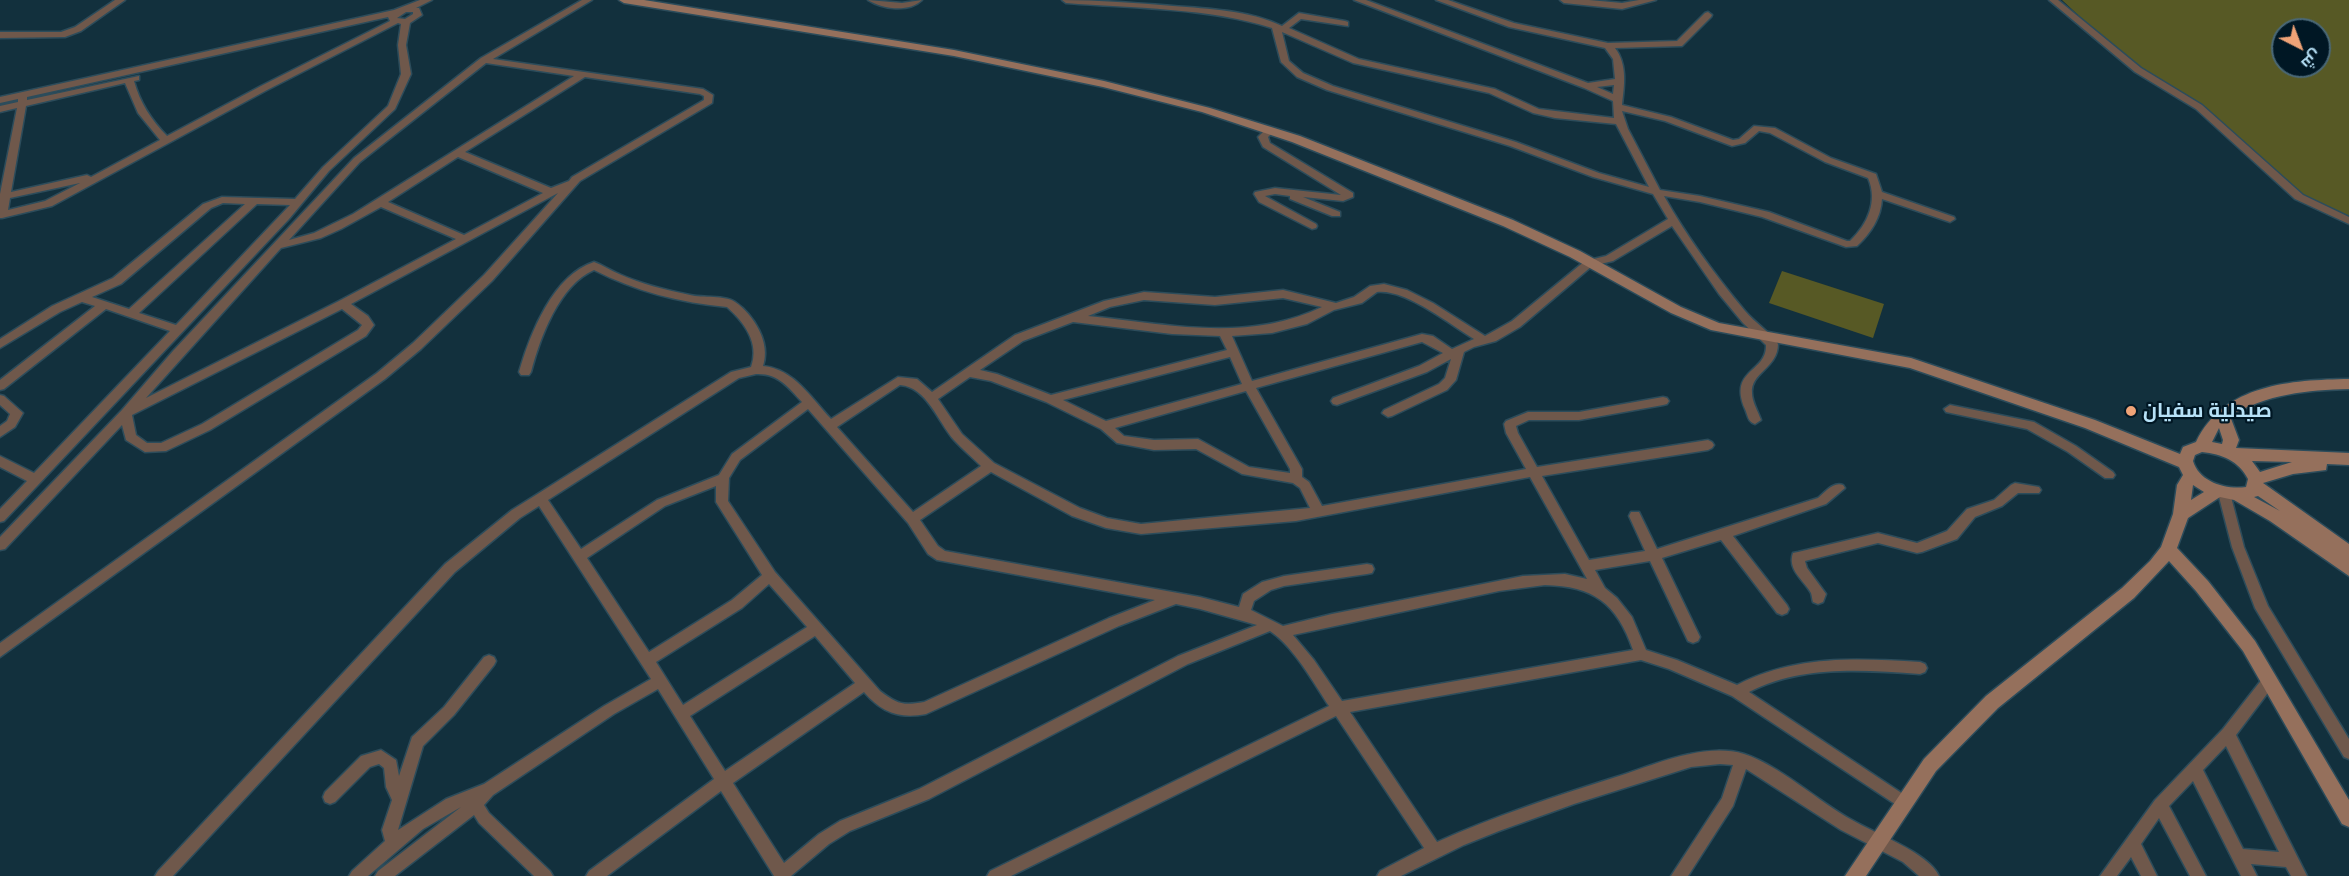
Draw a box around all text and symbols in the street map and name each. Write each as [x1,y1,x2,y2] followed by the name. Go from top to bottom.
[2271,18,2331,78] north arrow
[2298,46,2326,74] text: ش
[2143,399,2272,423] place label: صيدلية سفيان
[2124,404,2138,418] marker: صيدلية سفيان

